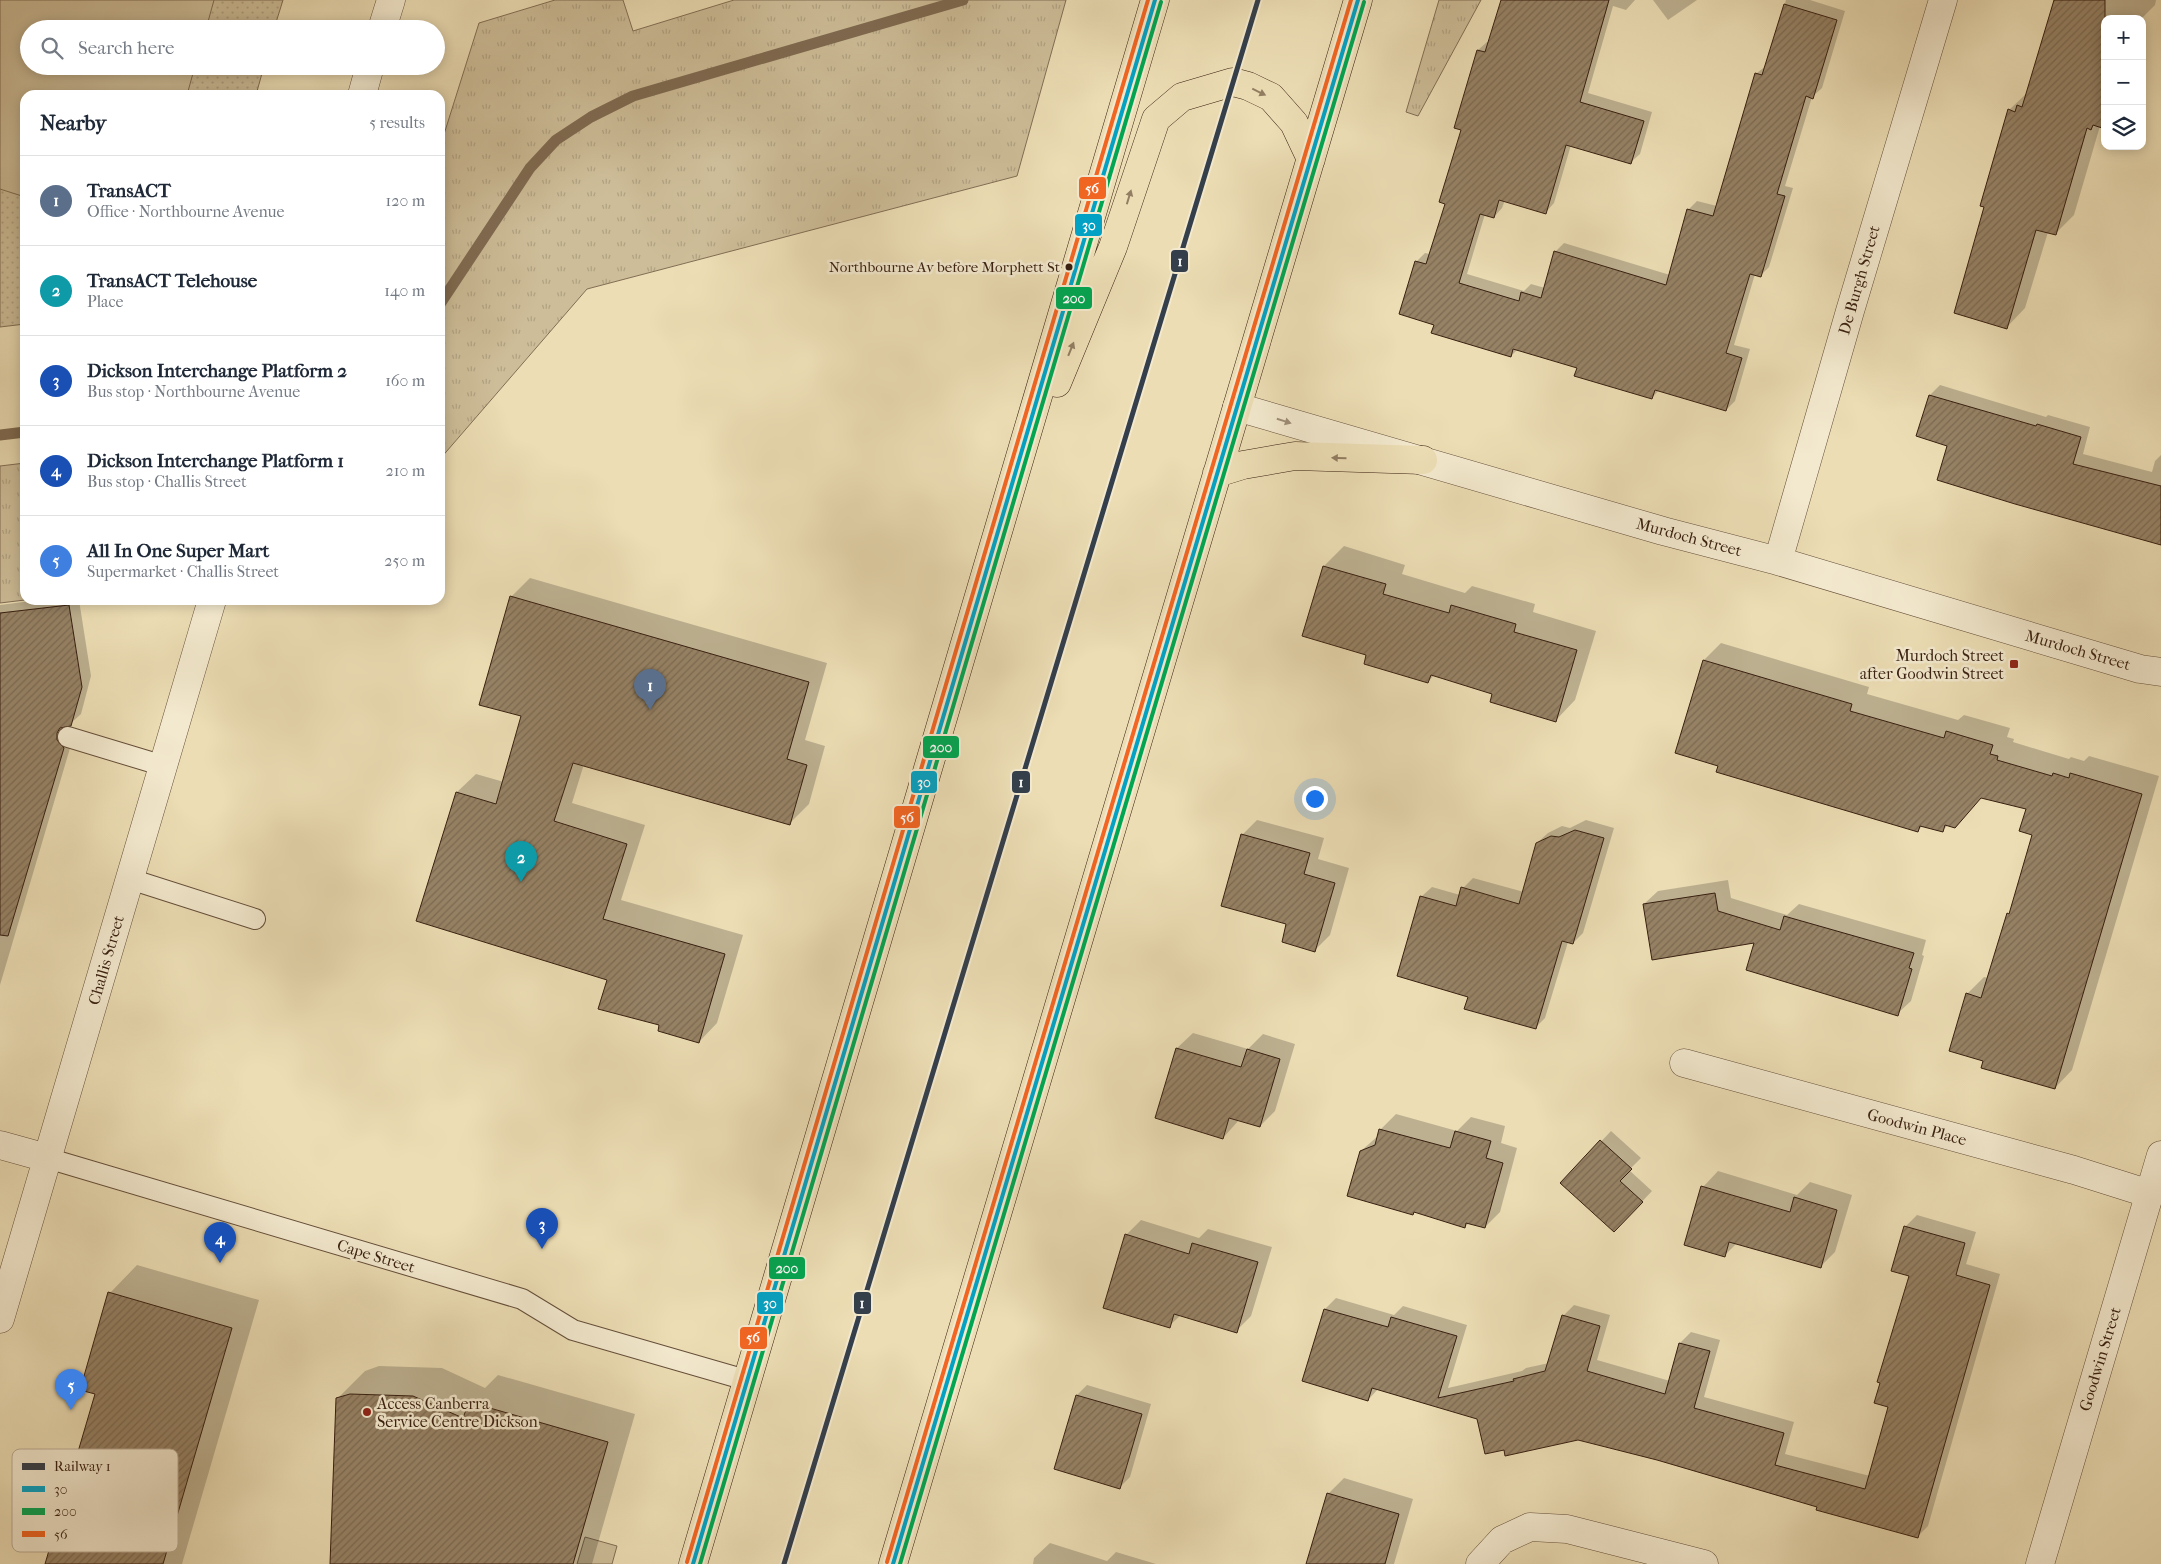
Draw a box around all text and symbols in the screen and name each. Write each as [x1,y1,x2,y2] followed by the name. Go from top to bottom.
[2101,15,2146,150] map controls
[2101,15,2146,60] button: +
[20,20,445,75] search box
[38,34,66,62] icon: search
[78,37,174,59] text: Search here
[2101,60,2146,105] button: −
[1252,88,1266,96] one-way arrow
[2101,105,2146,150] button: layers
[40,111,106,135] text: Nearby
[369,113,425,132] text: 5 results
[1078,176,1107,200] line badge: 56
[87,180,171,202] text: TransACT
[1085,180,1099,197] text: 56
[1125,189,1133,204] one-way arrow
[53,191,59,210] text: 1
[386,191,425,210] text: 120 m
[87,202,284,221] text: Office · Northbourne Avenue
[1074,213,1103,237] line badge: 30
[1082,217,1096,234] text: 30
[1834,223,1884,337] street label: De Burgh Street
[1170,249,1189,273] line badge: 1
[1178,253,1183,270] text: 1
[829,258,1061,276] place label: Northbourne Av before Morphett St
[1064,262,1074,272] marker: Northbourne Av before Morphett St
[87,270,257,292] text: TransACT Telehouse
[52,281,60,300] text: 2
[384,281,425,300] text: 140 m
[1055,286,1093,310] line badge: 200
[1063,290,1086,307] text: 200
[87,292,123,311] text: Place
[1068,342,1076,356] one-way arrow
[87,360,347,382] text: Dickson Interchange Platform 2
[53,371,59,390] text: 3
[385,371,425,390] text: 160 m
[87,382,300,401] text: Bus stop · Northbourne Avenue
[1277,417,1292,425] one-way arrow
[87,450,344,472] text: Dickson Interchange Platform 1
[1331,454,1347,462] one-way arrow
[51,461,61,480] text: 4
[386,461,425,480] text: 210 m
[87,472,247,491] text: Bus stop · Challis Street
[1634,514,1744,560] street label: Murdoch Street
[87,540,269,562] text: All In One Super Mart
[53,551,59,570] text: 5
[384,551,425,570] text: 250 m
[87,562,279,581] text: Supermarket · Challis Street
[2023,626,2133,674] street label: Murdoch Street
[1860,646,2004,683] place label: Murdoch Street after Goodwin Street
[2008,658,2020,670] marker: Murdoch Street after Goodwin Street
[634,669,666,710] pin: 1
[922,735,960,759] line badge: 200
[930,739,953,756] text: 200
[910,770,938,794] line badge: 30
[1011,770,1031,794] line badge: 1
[917,774,931,791] text: 30
[1019,774,1024,791] text: 1
[1302,786,1328,812] your location
[893,805,921,829] line badge: 56
[900,809,914,826] text: 56
[505,841,537,882] pin: 2
[84,913,128,1007] street label: Challis Street
[1865,1105,1969,1149] street label: Goodwin Place
[526,1208,558,1249] pin: 3
[204,1222,236,1263] pin: 4
[335,1235,418,1277] street label: Cape Street
[768,1256,806,1280] line badge: 200
[776,1260,799,1277] text: 200
[756,1291,784,1315] line badge: 30
[853,1291,872,1315] line badge: 1
[763,1295,777,1312] text: 30
[860,1295,865,1312] text: 1
[2075,1304,2125,1413] street label: Goodwin Street
[739,1326,768,1350] line badge: 56
[746,1329,760,1346] text: 56
[55,1369,87,1410] pin: 5
[376,1394,539,1431] place label: Access Canberra Service Centre Dickson
[361,1406,373,1418] marker: Access Canberra Service Centre Dickson
[12,1449,178,1552] legend
[54,1458,111,1475] text: Railway 1
[54,1481,67,1498] text: 30
[54,1503,77,1520] text: 200
[54,1526,68,1543] text: 56

